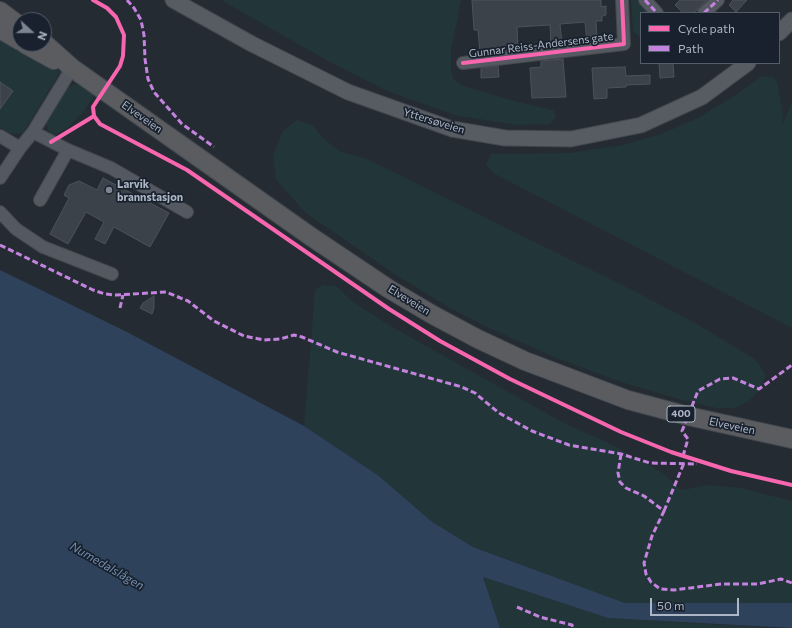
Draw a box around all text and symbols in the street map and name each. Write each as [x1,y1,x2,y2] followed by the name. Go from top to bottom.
[12,12,52,52] north arrow
[640,12,780,64] legend
[678,21,735,35] text: Cycle path
[35,30,50,42] text: N
[468,30,614,60] street label: Gunnar Reiss-Andersens gate
[678,41,704,55] text: Path
[119,98,165,136] street label: Elveveien
[402,105,466,137] street label: Yttersøveien
[117,177,183,203] place label: Larvik brannstasjon
[104,185,114,195] marker: Larvik brannstasjon
[386,282,432,318] street label: Elveveien
[667,406,695,422] road number: 400
[708,415,756,437] street label: Elveveien
[67,539,147,593] water label: Numedalslågen
[652,590,741,616] scale bar
[657,598,685,612] text: 50 m

